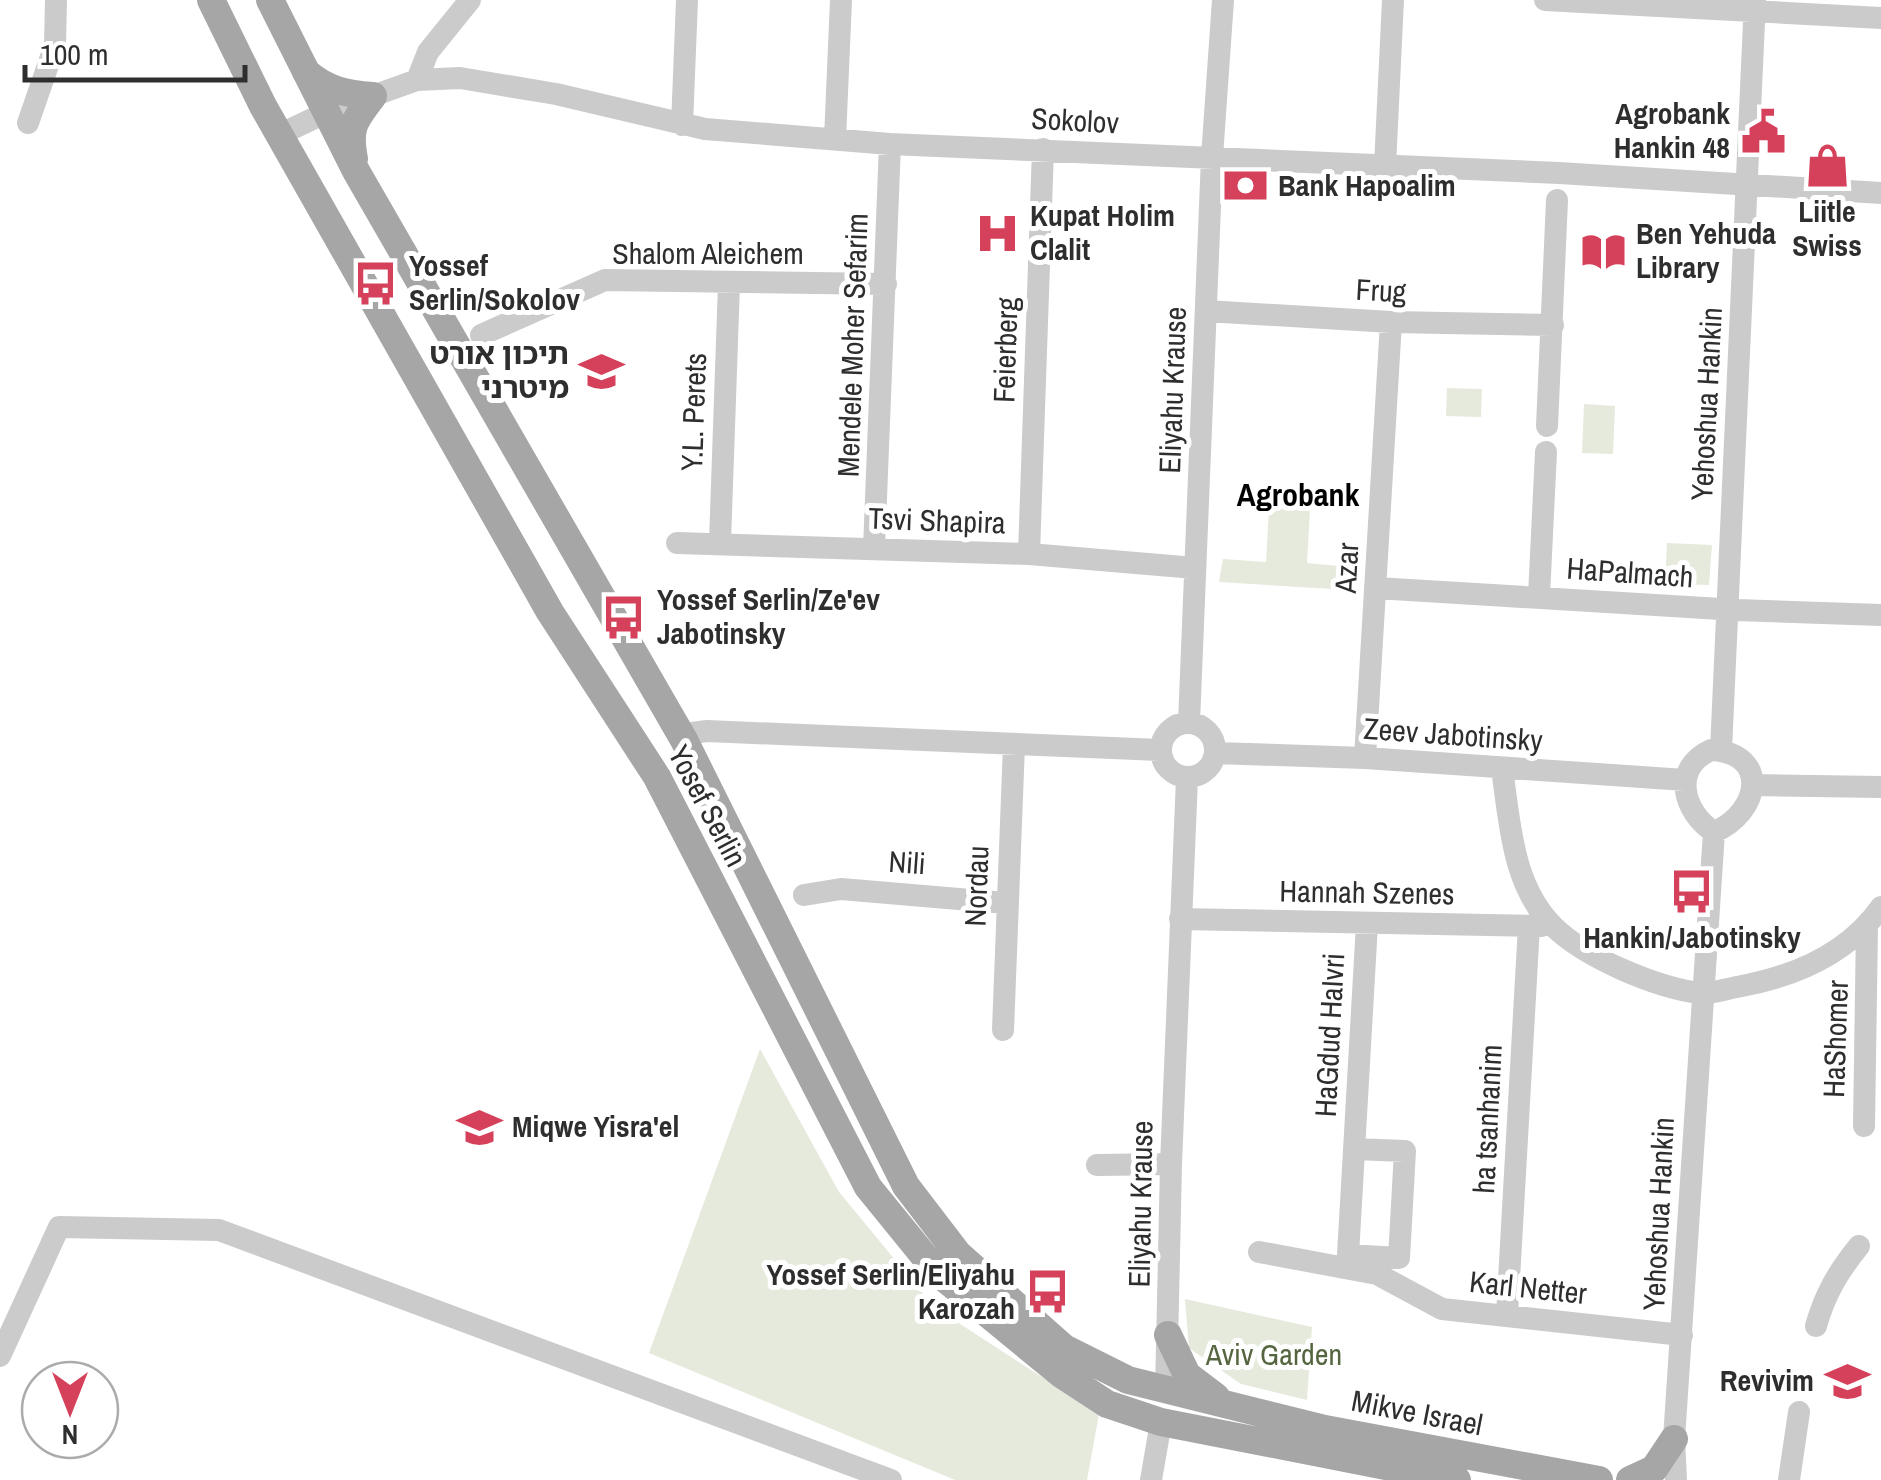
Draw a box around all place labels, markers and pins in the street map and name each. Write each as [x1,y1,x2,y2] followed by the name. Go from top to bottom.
[1614,93,1730,167] place label: Agrobank Hankin 48
[1739,107,1787,155] public building icon: Agrobank Hankin 48
[1803,141,1851,189] shop icon: Liitle Swiss
[1221,162,1269,210] bank icon: Bank Hapoalim
[1278,165,1456,205] place label: Bank Hapoalim
[1792,191,1862,265] place label: Liitle Swiss
[1030,195,1175,269] place label: Kupat Holim Clalit
[973,209,1021,257] hospital icon: Kupat Holim Clalit
[1636,213,1776,287] place label: Ben Yehuda Library
[1579,227,1627,275] library icon: Ben Yehuda Library
[409,245,580,319] place label: Yossef Serlin/Sokolov
[352,259,400,307] bus stop icon: Yossef Serlin/Sokolov
[430,333,569,407] place label: תיכון אורט מיטרני
[578,347,626,395] school or university icon: תיכון אורט מיטרני
[657,579,880,653] place label: Yossef Serlin/Ze'ev Jabotinsky
[600,593,648,641] bus stop icon: Yossef Serlin/Ze'ev Jabotinsky
[1668,867,1716,915] bus stop icon: Hankin/Jabotinsky
[1583,917,1801,957] place label: Hankin/Jabotinsky
[455,1103,503,1151] school or university icon: Miqwe Yisra'el
[512,1106,679,1146] place label: Miqwe Yisra'el
[767,1254,1015,1328] place label: Yossef Serlin/Eliyahu Karozah
[1024,1268,1072,1316] bus stop icon: Yossef Serlin/Eliyahu Karozah
[1823,1357,1871,1405] school or university icon: Revivim
[1720,1360,1814,1400] place label: Revivim

